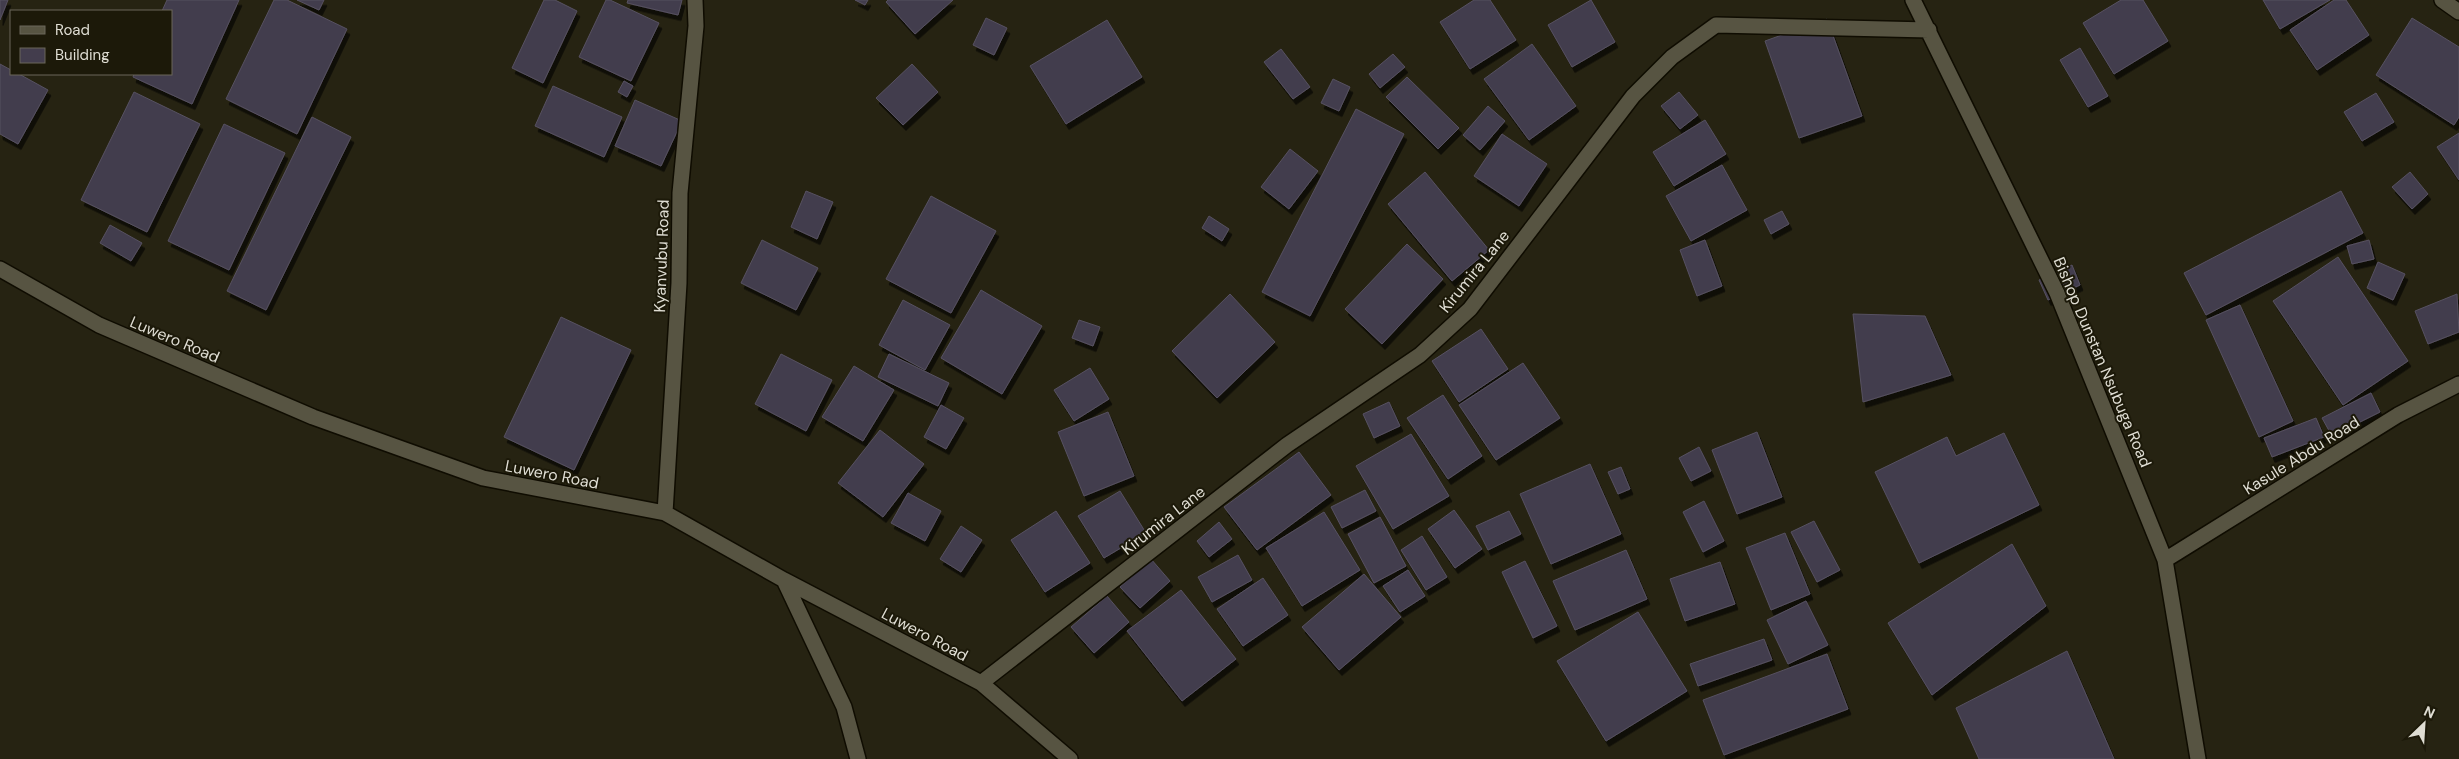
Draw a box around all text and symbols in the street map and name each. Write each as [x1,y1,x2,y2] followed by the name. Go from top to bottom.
[10,10,172,75] legend
[55,20,90,40] text: Road
[55,45,110,65] text: Building
[649,199,674,313] street label: Kyanvubu Road
[1435,226,1514,317] street label: Kirumira Lane
[2049,254,2156,471] street label: Bishop Dunstan Nsubuga Road
[127,311,223,368] street label: Luwero Road
[2239,411,2363,500] street label: Kasule Abdu Road
[503,455,601,494] street label: Luwero Road
[1117,481,1209,560] street label: Kirumira Lane
[878,603,972,666] street label: Luwero Road
[2399,699,2449,749] north arrow
[2421,702,2438,723] text: N

